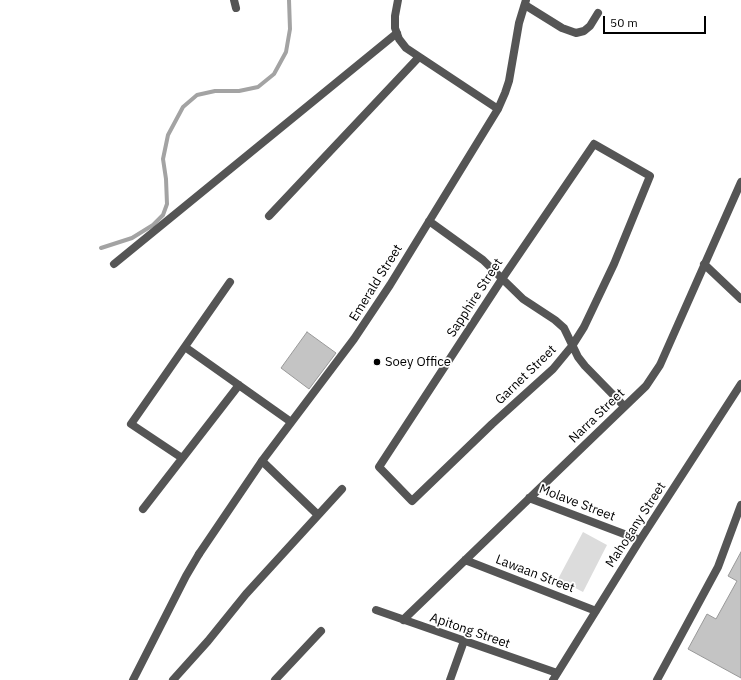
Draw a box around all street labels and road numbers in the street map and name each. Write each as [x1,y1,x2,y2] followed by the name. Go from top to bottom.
[346,242,406,324] street label: Emerald Street
[444,256,506,340] street label: Sapphire Street
[492,342,560,408] street label: Garnet Street
[566,386,628,446] street label: Narra Street
[603,479,669,571] street label: Mahogany Street
[537,481,617,525] street label: Molave Street
[493,552,577,596] street label: Lawaan Street
[428,610,512,652] street label: Apitong Street

